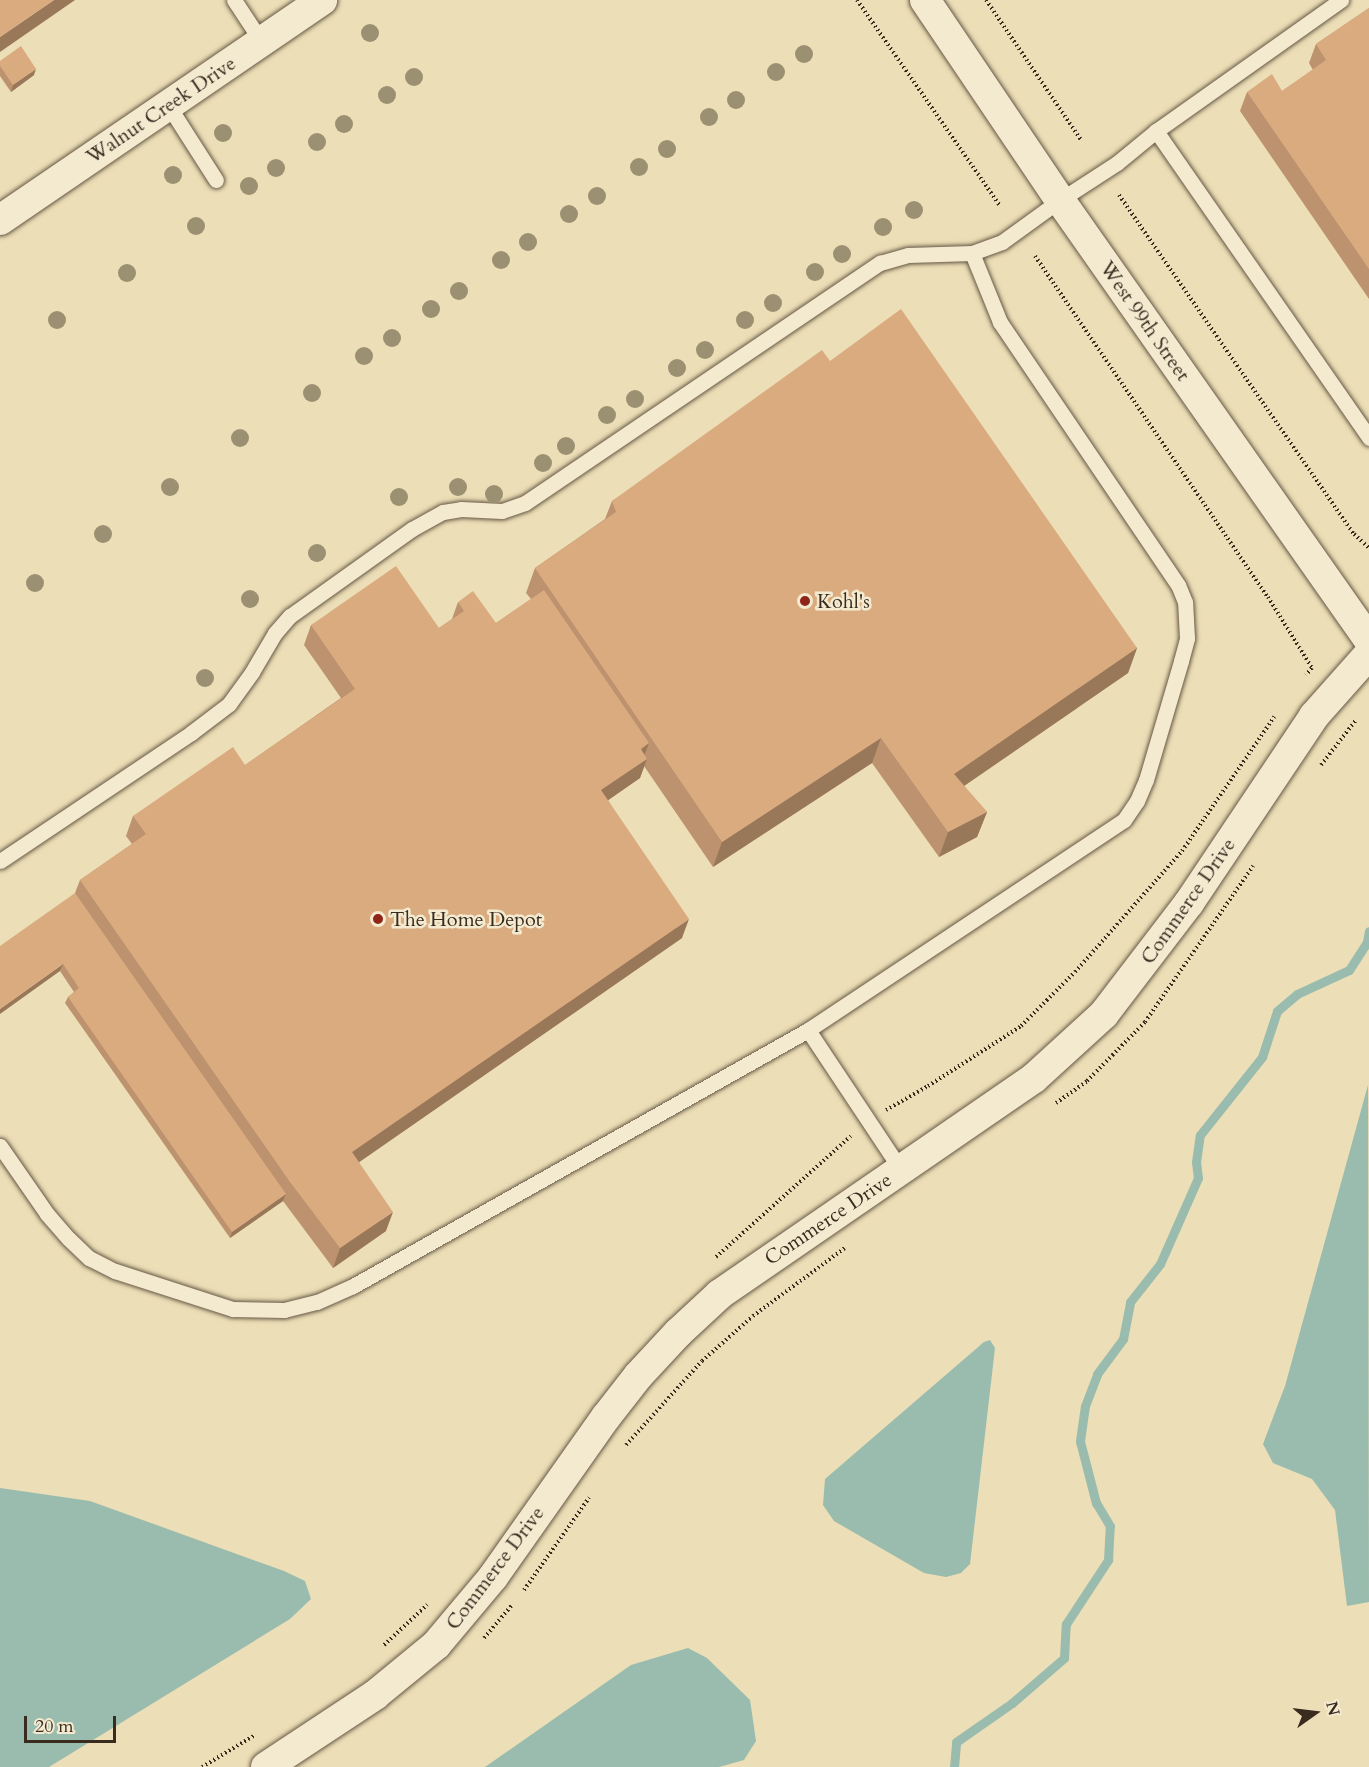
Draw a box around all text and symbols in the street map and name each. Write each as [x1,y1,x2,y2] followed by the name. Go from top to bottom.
[82,51,240,169] street label: Walnut Creek Drive
[1095,256,1195,386] street label: West 99th Street
[817,589,870,613] place label: Kohl's
[798,594,812,608] marker: Kohl's
[1136,833,1240,969] street label: Commerce Drive
[390,907,542,931] place label: The Home Depot
[371,912,385,926] marker: The Home Depot
[760,1168,896,1270] street label: Commerce Drive
[441,1502,549,1634] street label: Commerce Drive
[1285,1683,1345,1743] north arrow
[1320,1699,1345,1718] text: N
[27,1704,118,1742] scale bar
[35,1714,74,1739] text: 20 m

